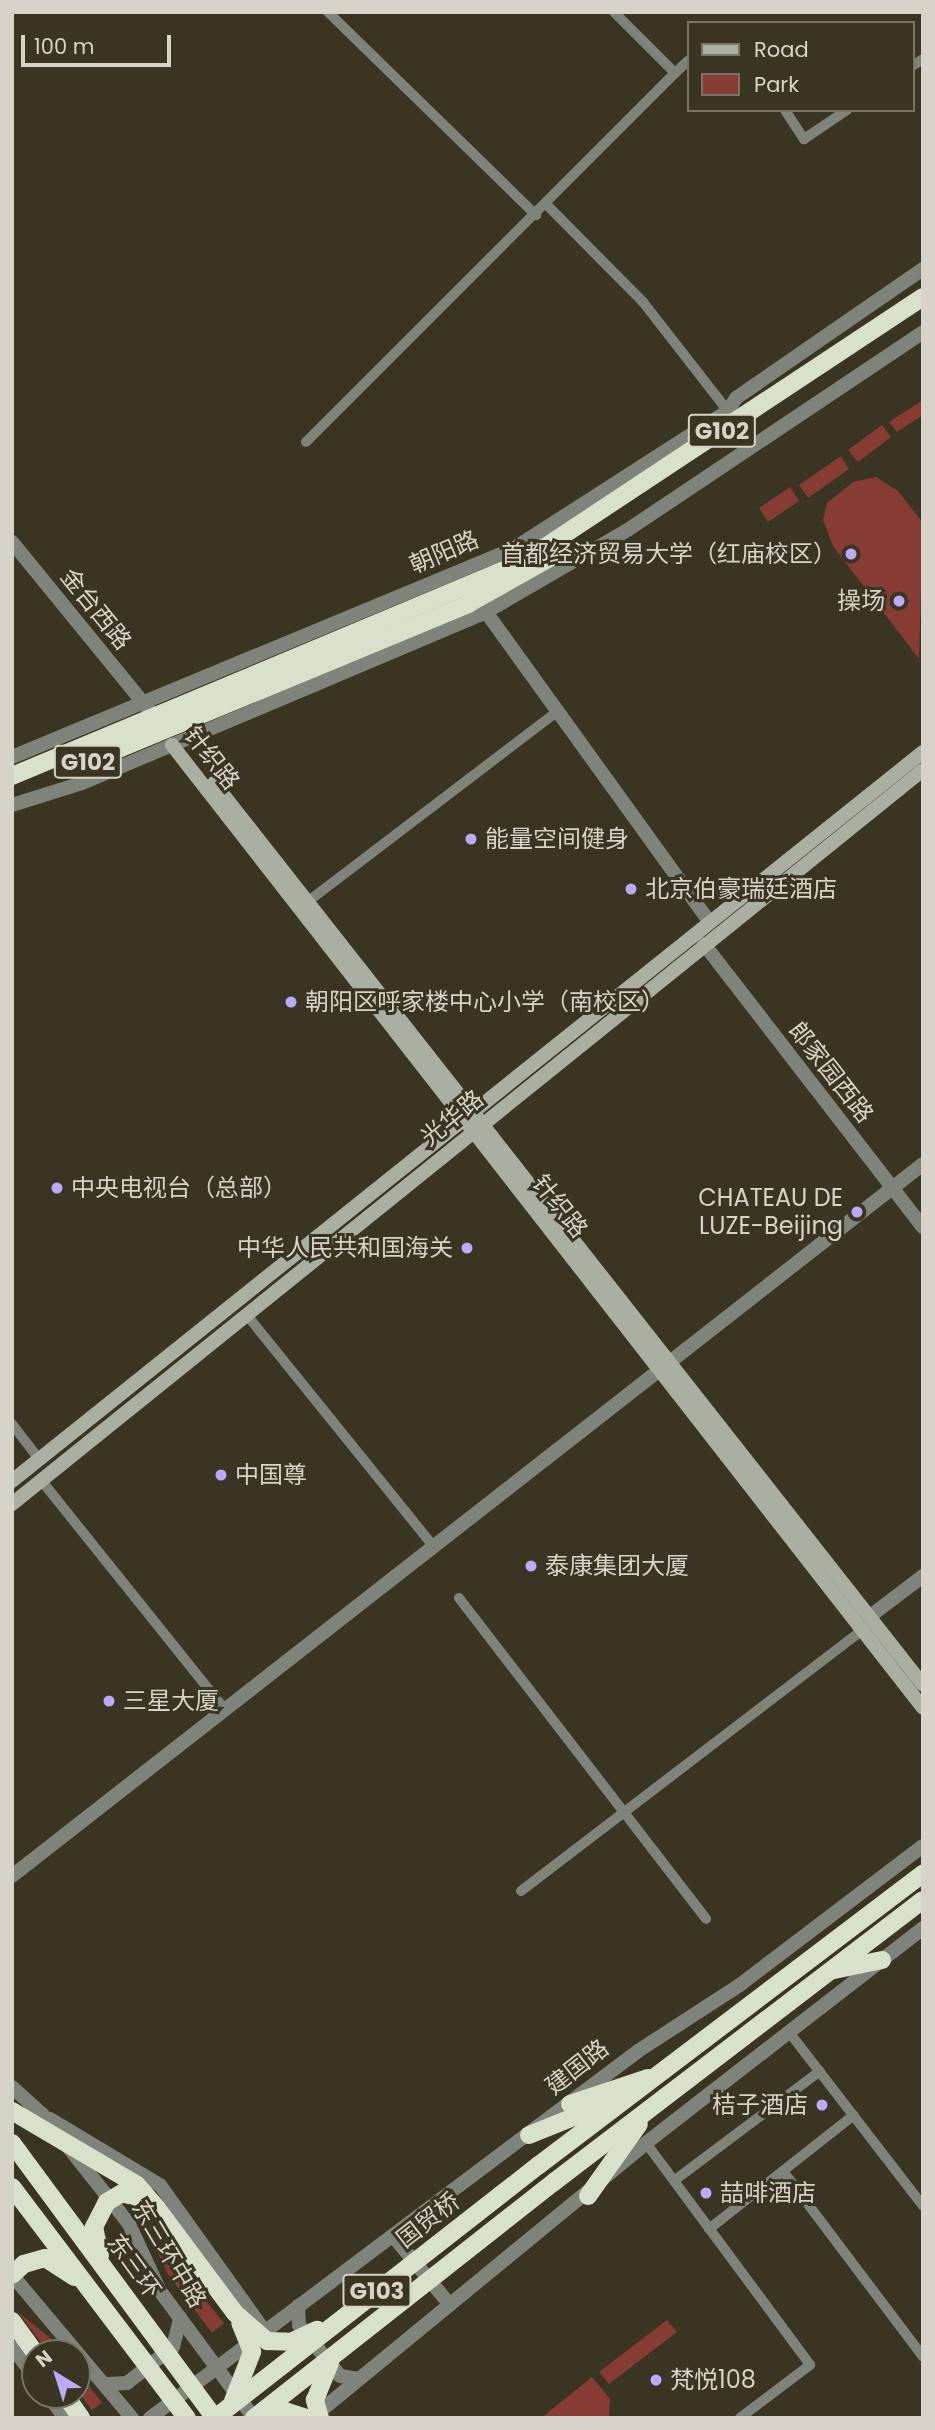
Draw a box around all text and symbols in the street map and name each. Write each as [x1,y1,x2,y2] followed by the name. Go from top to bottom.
[24,21,175,65] scale bar
[687,21,914,112] legend
[34,32,94,61] text: 100 m
[754,35,809,64] text: Road
[754,70,799,99] text: Park
[687,412,757,450] road number: G102
[405,525,483,579] street label: 朝阳路
[501,540,837,568] place label: 首都经济贸易大学（红庙校区）
[843,546,859,562] marker: 首都经济贸易大学（红庙校区）
[55,563,137,655] street label: 金台西路
[837,587,885,615] place label: 操场
[891,593,907,609] marker: 操场
[178,721,246,795] street label: 针织路
[53,742,123,782] road number: G102
[485,825,629,853] place label: 能量空间健身
[463,831,479,847] marker: 能量空间健身
[645,875,837,903] place label: 北京伯豪瑞廷酒店
[623,881,639,897] marker: 北京伯豪瑞廷酒店
[305,988,665,1016] place label: 朝阳区呼家楼中心小学（南校区）
[283,994,299,1010] marker: 朝阳区呼家楼中心小学（南校区）
[783,1016,879,1128] street label: 郎家园西路
[415,1084,489,1152] street label: 光华路
[526,1169,594,1243] street label: 针织路
[71,1174,287,1202] place label: 中央电视台（总部）
[49,1180,65,1196] marker: 中央电视台（总部）
[698,1184,843,1240] place label: CHATEAU DE LUZE-Beijing
[849,1204,865,1220] marker: CHATEAU DE LUZE-Beijing
[237,1234,453,1262] place label: 中华人民共和国海关
[459,1240,475,1256] marker: 中华人民共和国海关
[235,1461,307,1489] place label: 中国尊
[213,1467,229,1483] marker: 中国尊
[545,1552,689,1580] place label: 泰康集团大厦
[523,1558,539,1574] marker: 泰康集团大厦
[123,1687,219,1715] place label: 三星大厦
[101,1693,117,1709] marker: 三星大厦
[540,2033,614,2101] street label: 建国路
[712,2091,808,2119] place label: 桔子酒店
[814,2097,830,2113] marker: 桔子酒店
[720,2179,816,2207] place label: 喆啡酒店
[698,2185,714,2201] marker: 喆啡酒店
[391,2186,465,2254] street label: 国贸桥
[126,2195,212,2313] street label: 东三环中路
[101,2228,167,2304] street label: 东三环
[342,2272,412,2310] road number: G103
[21,2339,91,2409] north arrow
[30,2344,58,2374] text: N
[670,2366,756,2394] place label: 梵悦108
[648,2372,664,2388] marker: 梵悦108

